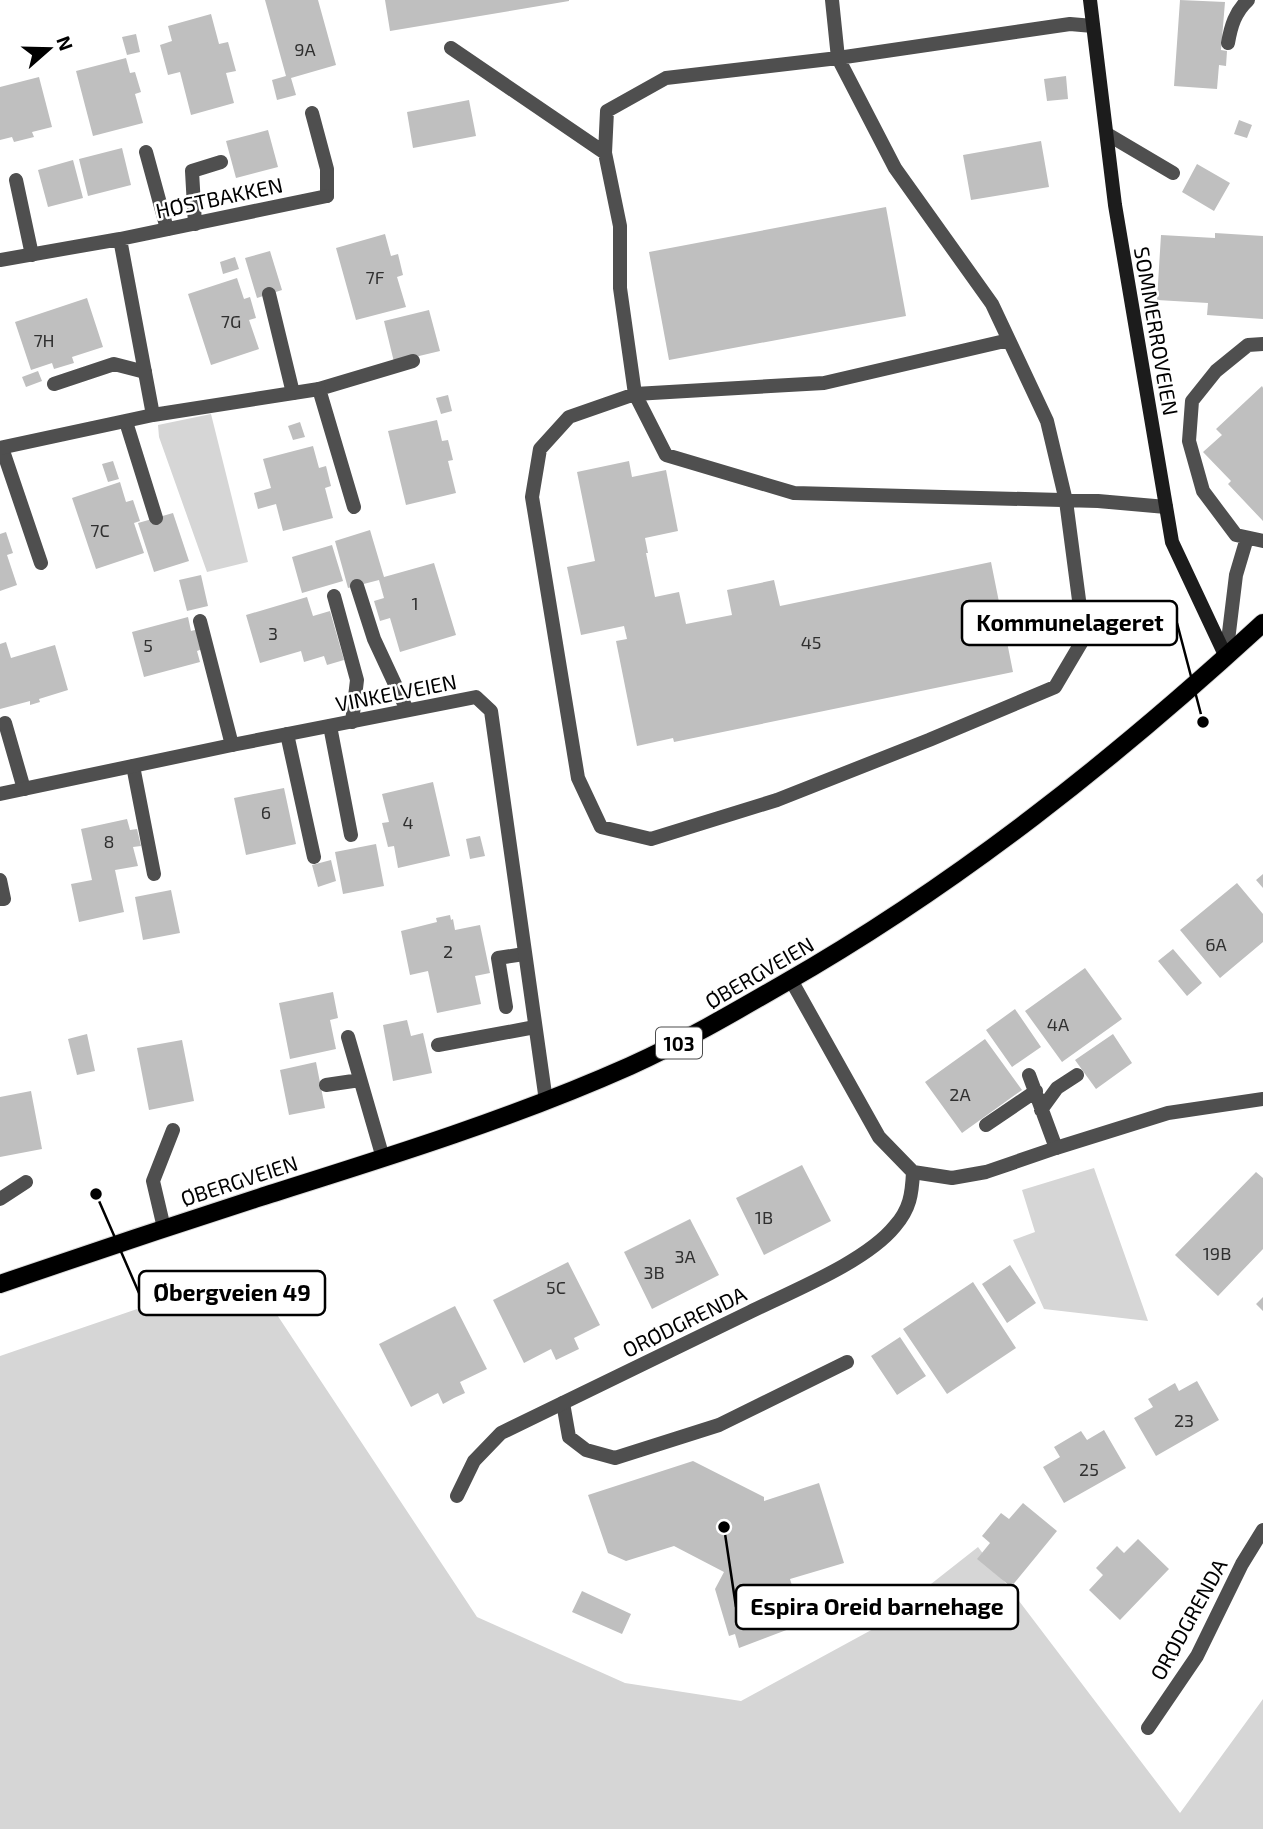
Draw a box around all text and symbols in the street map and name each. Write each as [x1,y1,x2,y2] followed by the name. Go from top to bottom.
[14,14,84,84] north arrow
[52,33,79,53] text: N
[294,38,317,60] house number: 9A
[153,171,285,223] street label: HØSTBAKKEN
[1130,245,1184,417] street label: SOMMERROVEIEN
[366,266,385,288] house number: 7F
[221,310,241,332] house number: 7G
[33,329,55,351] house number: 7H
[90,519,110,541] house number: 7C
[411,592,419,614] house number: 1
[962,601,1177,645] callout: Kommunelageret
[976,608,1164,636] text: Kommunelageret
[268,622,278,644] house number: 3
[801,631,821,653] house number: 45
[143,634,153,656] house number: 5
[333,668,459,716] street label: VINKELVEIEN
[261,801,271,823] house number: 6
[402,811,414,833] house number: 4
[104,830,114,852] house number: 8
[700,931,818,1013] street label: ØBERGVEIEN
[1205,933,1228,955] house number: 6A
[443,940,453,962] house number: 2
[1047,1013,1070,1035] house number: 4A
[656,1028,702,1058] road number: 103
[949,1083,971,1105] house number: 2A
[177,1149,301,1211] street label: ØBERGVEIEN
[755,1206,773,1228] house number: 1B
[1203,1242,1231,1264] house number: 19B
[674,1245,696,1267] house number: 3A
[643,1261,665,1283] house number: 3B
[139,1271,325,1315] callout: Øbergveien 49
[546,1276,566,1298] house number: 5C
[153,1278,311,1306] text: Øbergveien 49
[618,1280,750,1362] street label: ORØDGRENDA
[1174,1409,1194,1431] house number: 23
[1079,1458,1099,1480] house number: 25
[1144,1554,1232,1684] street label: ORØDGRENDA
[736,1585,1018,1629] callout: Espira Oreid barnehage
[750,1592,1004,1620] text: Espira Oreid barnehage

